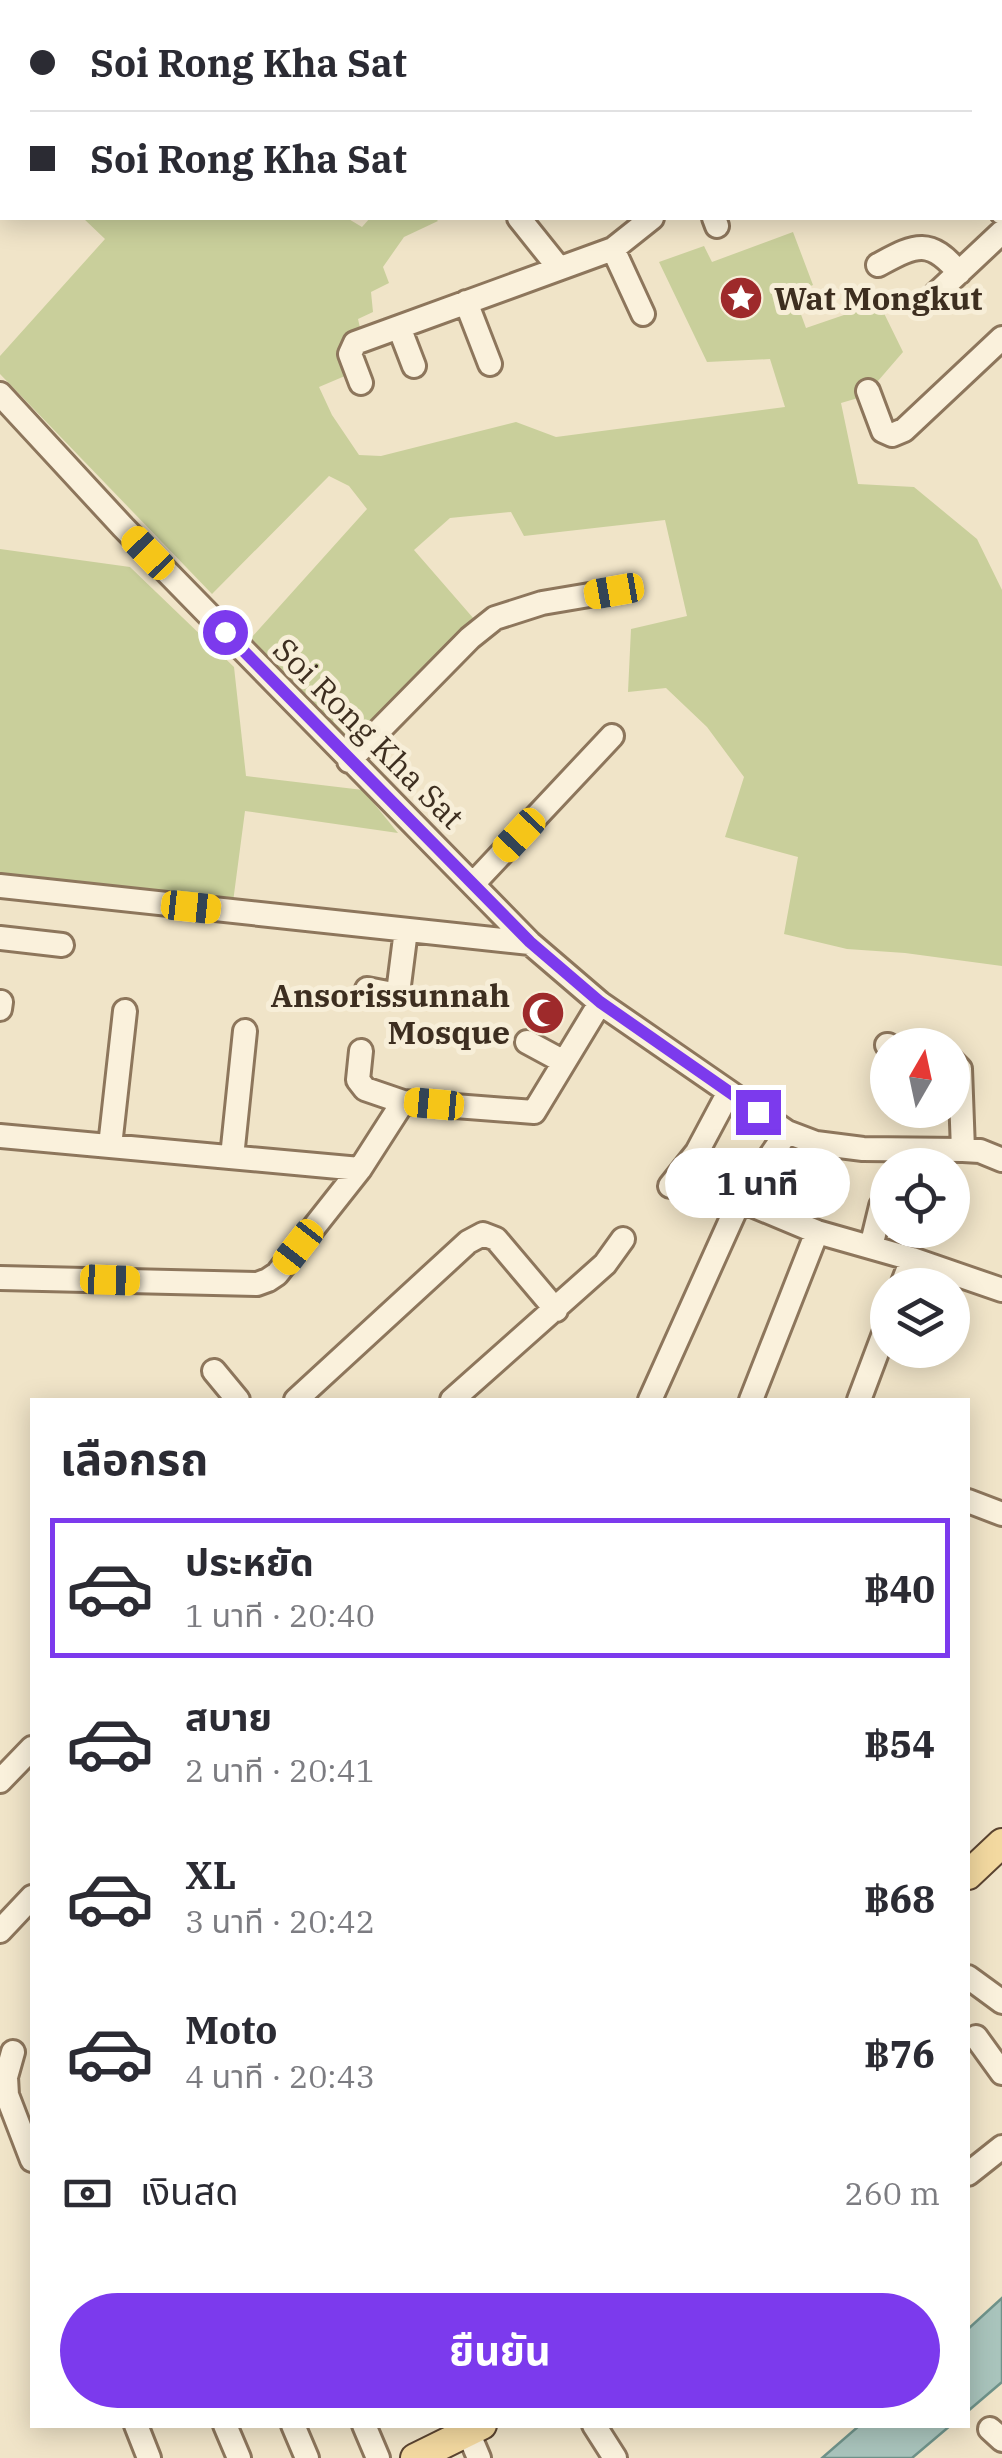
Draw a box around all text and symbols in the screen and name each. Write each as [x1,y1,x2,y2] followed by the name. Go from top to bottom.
[90,38,407,87] text: Soi Rong Kha Sat
[90,134,407,183] text: Soi Rong Kha Sat
[718,275,764,321] place icon: Wat Mongkut
[774,277,982,319] place label: Wat Mongkut
[116,521,180,585] car
[582,571,646,611] car
[203,610,248,655] route start
[265,629,473,837] street label: Soi Rong Kha Sat
[488,803,550,867] car
[160,889,222,925] car
[271,974,510,1053] place label: Ansorissunnah Mosque
[520,990,566,1036] mosque icon: Ansorissunnah Mosque
[870,1028,970,1128] north arrow
[870,1028,970,1368] map controls
[403,1086,465,1122] car
[736,1090,781,1135] route end
[666,1147,850,1217] callout: 1 นาที
[870,1148,970,1248] button: locate
[717,1162,798,1204] text: 1 นาที
[268,1214,328,1280] car
[79,1264,141,1296] car
[870,1268,970,1368] button: layers
[60,1429,208,1487] text: เลือกรถ
[185,1537,314,1586] text: ประหยัด
[65,1543,155,1633] icon: car
[864,1564,935,1613] text: ฿40
[185,1594,375,1636] text: 1 นาที · 20:40
[185,1692,272,1741] text: สบาย
[65,1698,155,1788] icon: car
[864,1719,935,1768] text: ฿54
[185,1749,375,1791] text: 2 นาที · 20:41
[185,1850,236,1899] text: XL
[65,1853,155,1943] icon: car
[864,1874,935,1923] text: ฿68
[185,1900,375,1942] text: 3 นาที · 20:42
[185,2005,277,2054] text: Moto
[65,2008,155,2098] icon: car
[864,2029,935,2078] text: ฿76
[185,2055,375,2097] text: 4 นาที · 20:43
[60,2166,115,2221] icon: cash
[140,2166,239,2215] text: เงินสด
[844,2172,940,2214] text: 260 m
[60,2293,940,2408] button: ยืนยัน

